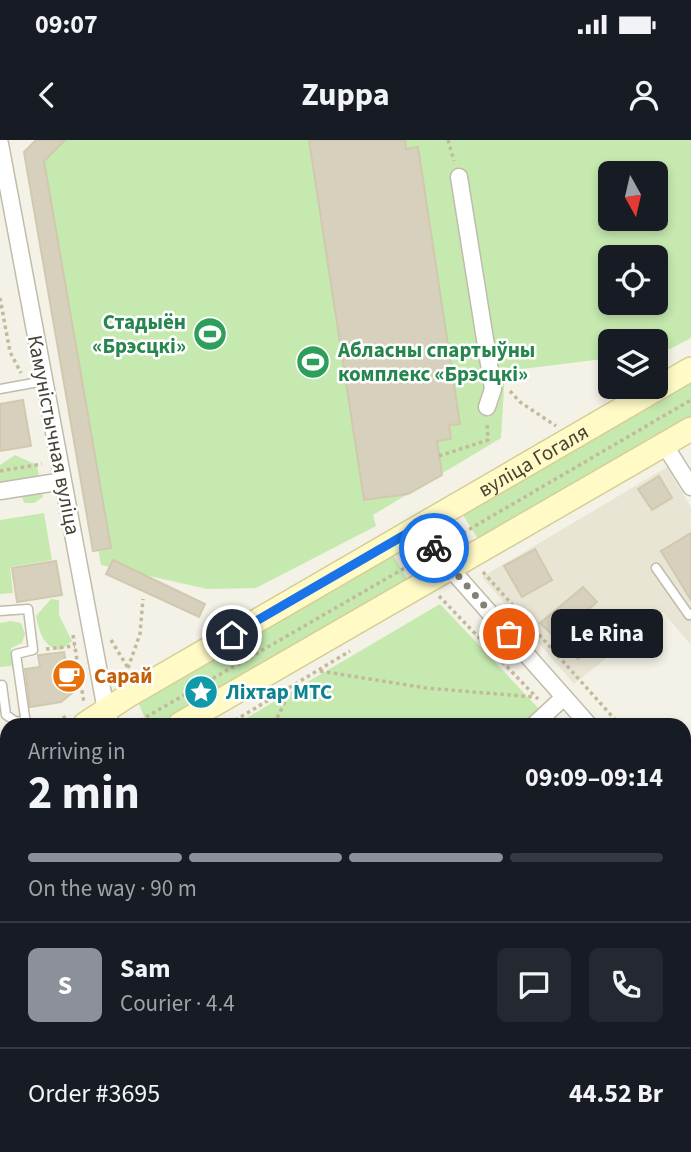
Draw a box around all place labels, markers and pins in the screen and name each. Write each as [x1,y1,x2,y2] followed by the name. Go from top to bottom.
[92,307,186,361] place label: Стадыён «Брэсцкі»
[191,315,229,353] sports icon: Стадыён «Брэсцкі»
[337,335,535,389] place label: Абласны спартыўны комплекс «Брэсцкі»
[294,343,332,381] sports icon: Абласны спартыўны комплекс «Брэсцкі»
[479,604,539,664] pin
[202,605,262,665] pin
[551,610,663,658] callout: Le Rina
[50,657,88,695] cafe icon: Сарай
[94,661,152,691] place label: Сарай
[182,673,220,711] place icon: Ліхтар МТС
[225,677,332,707] place label: Ліхтар МТС

